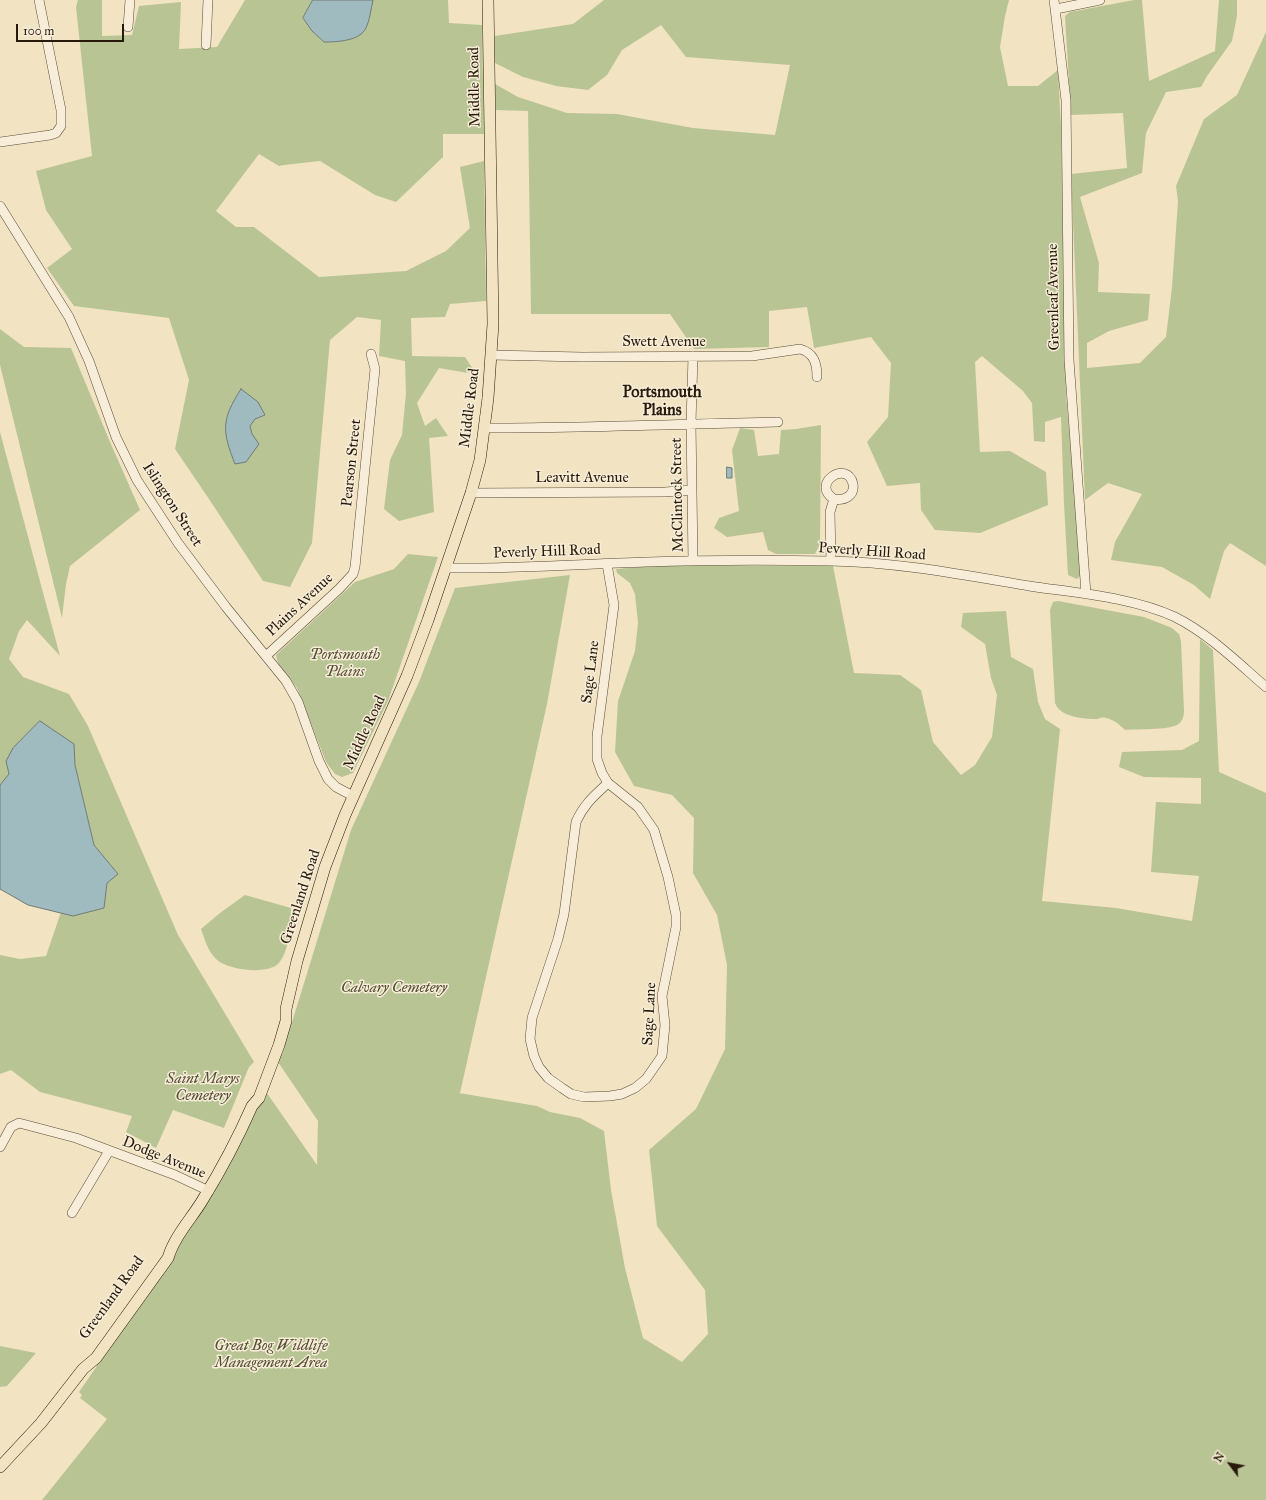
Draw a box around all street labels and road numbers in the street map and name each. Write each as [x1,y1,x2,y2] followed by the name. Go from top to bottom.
[465,47,485,127] street label: Middle Road
[1044,243,1064,351] street label: Greenleaf Avenue
[622,333,706,351] street label: Swett Avenue
[456,367,484,449] street label: Middle Road
[338,418,366,508] street label: Pearson Street
[668,437,688,553] street label: McClintock Street
[138,460,206,550] street label: Islington Street
[535,469,629,487] street label: Leavitt Avenue
[818,539,926,565] street label: Peverly Hill Road
[493,541,601,563] street label: Peverly Hill Road
[263,569,337,641] street label: Plains Avenue
[578,640,604,704] street label: Sage Lane
[340,693,390,773] street label: Middle Road
[277,847,325,947] street label: Greenland Road
[639,982,661,1046] street label: Sage Lane
[120,1133,208,1183] street label: Dodge Avenue
[76,1253,148,1343] street label: Greenland Road

